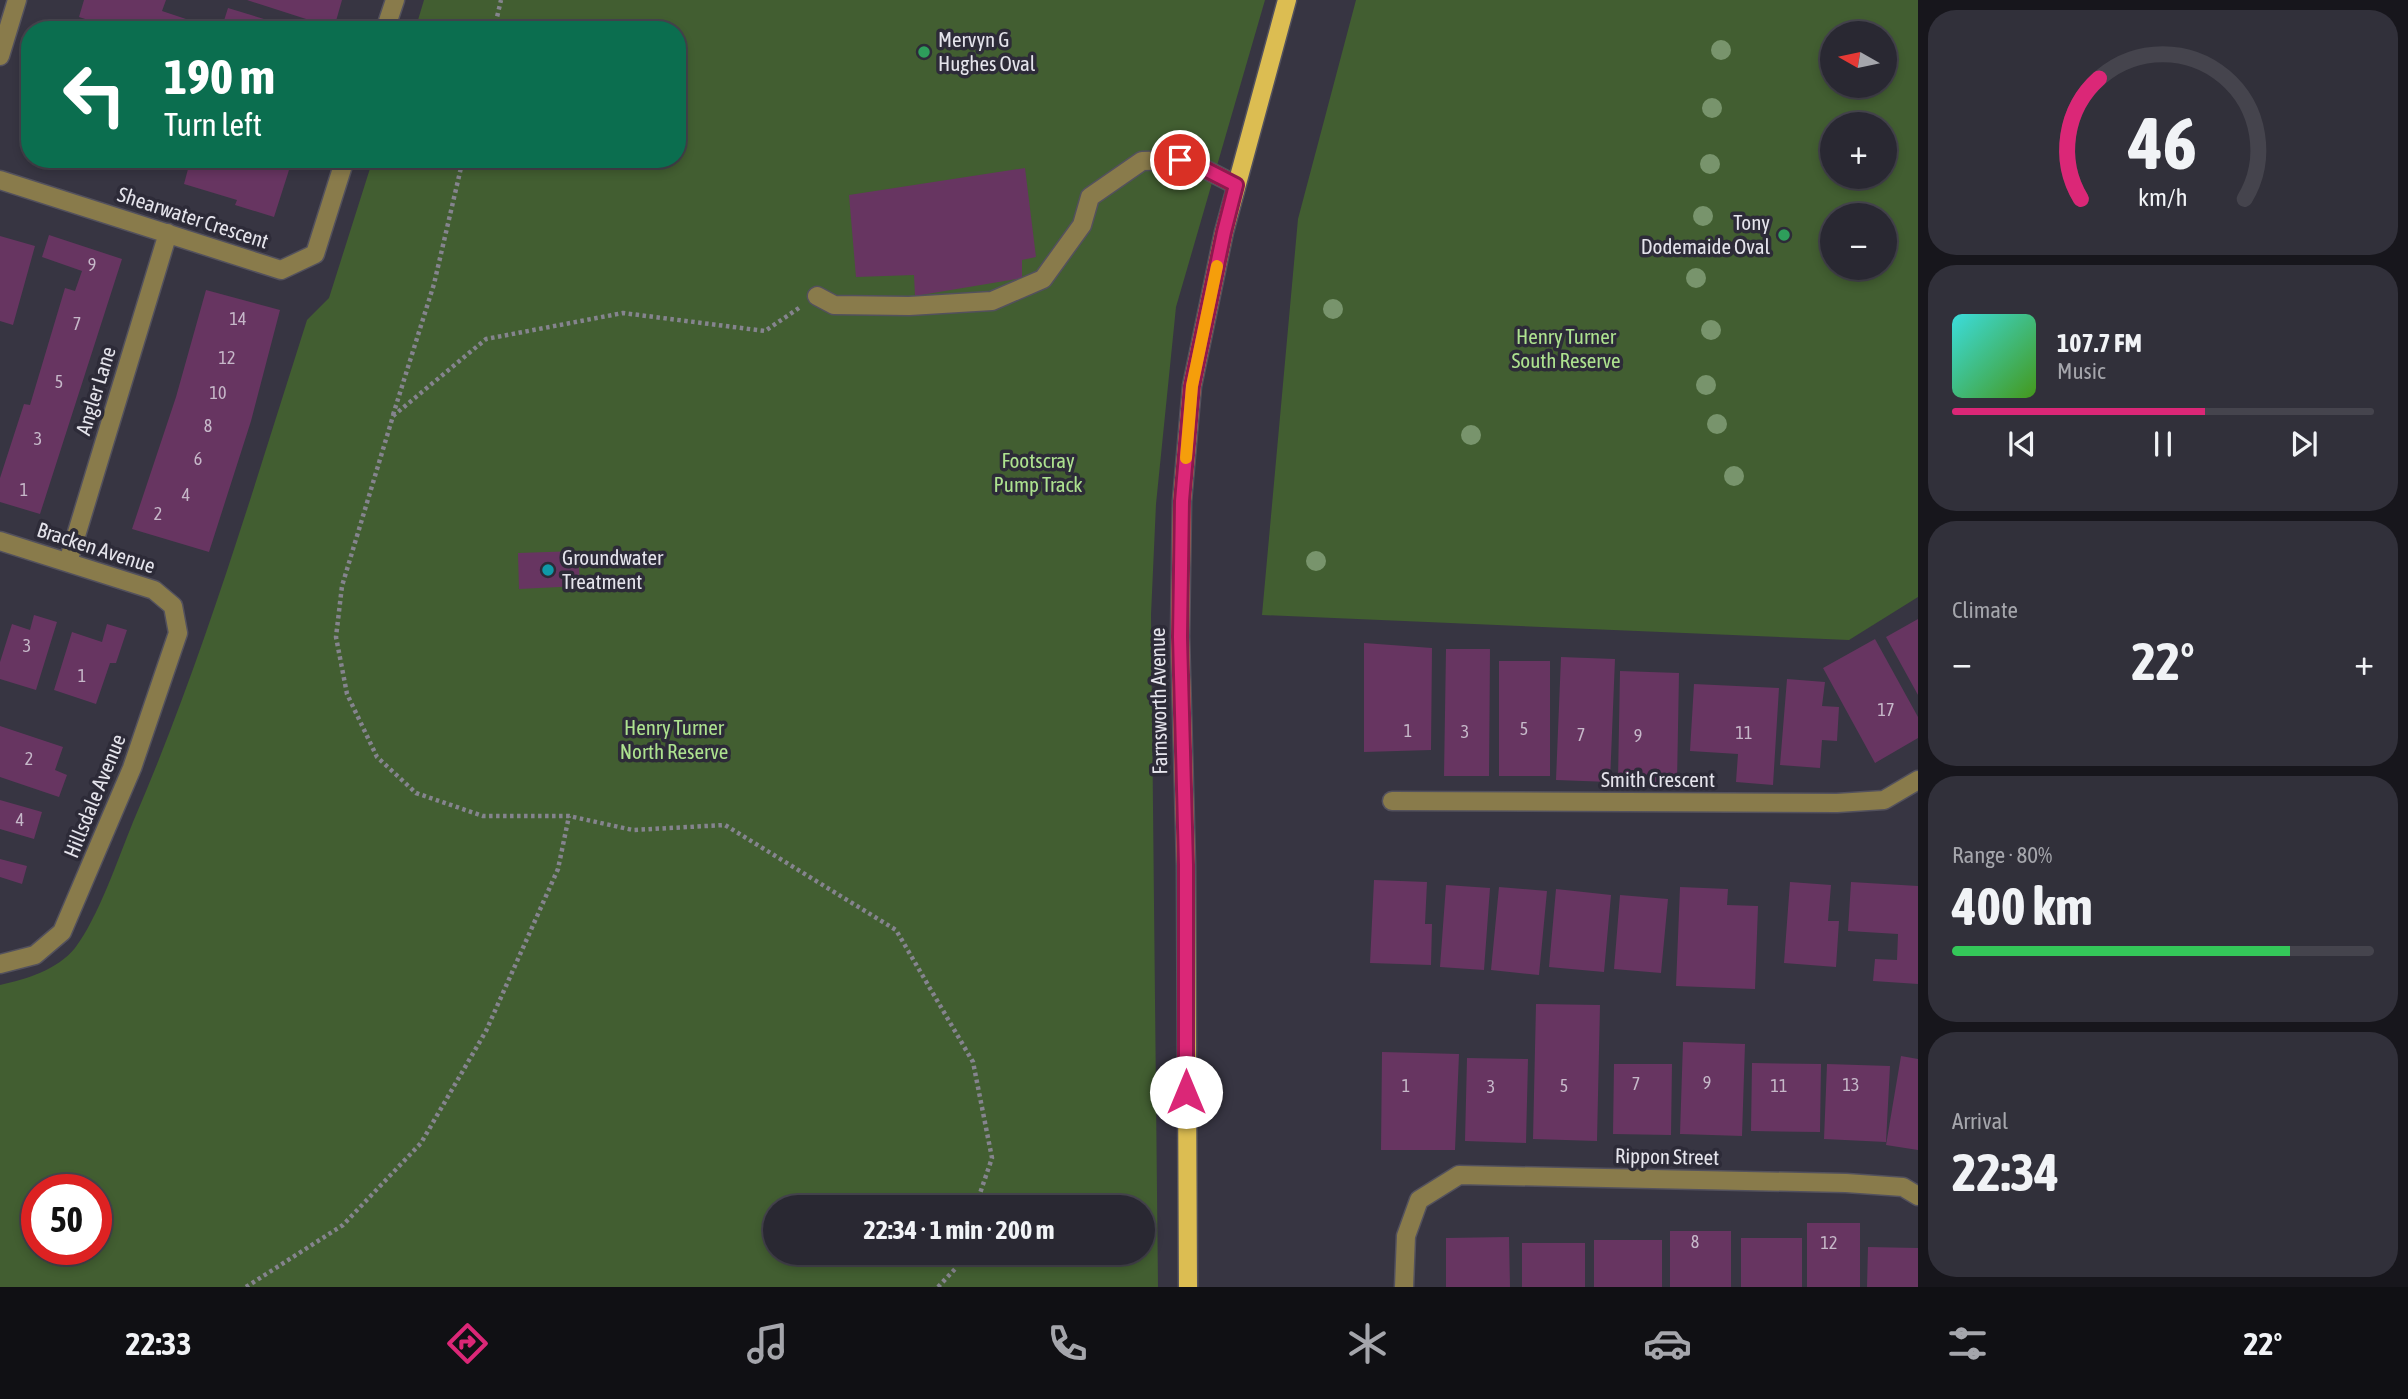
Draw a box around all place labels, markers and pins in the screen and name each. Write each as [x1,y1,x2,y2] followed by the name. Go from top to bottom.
[938,27,1036,75] place label: Mervyn G Hughes Oval
[916,44,932,60] marker: Mervyn G Hughes Oval
[1150,130,1210,190] pin
[1641,210,1770,258] place label: Tony Dodemaide Oval
[1776,227,1792,243] marker: Tony Dodemaide Oval
[562,545,664,593] place label: Groundwater Treatment
[540,562,556,578] marker: Groundwater Treatment

